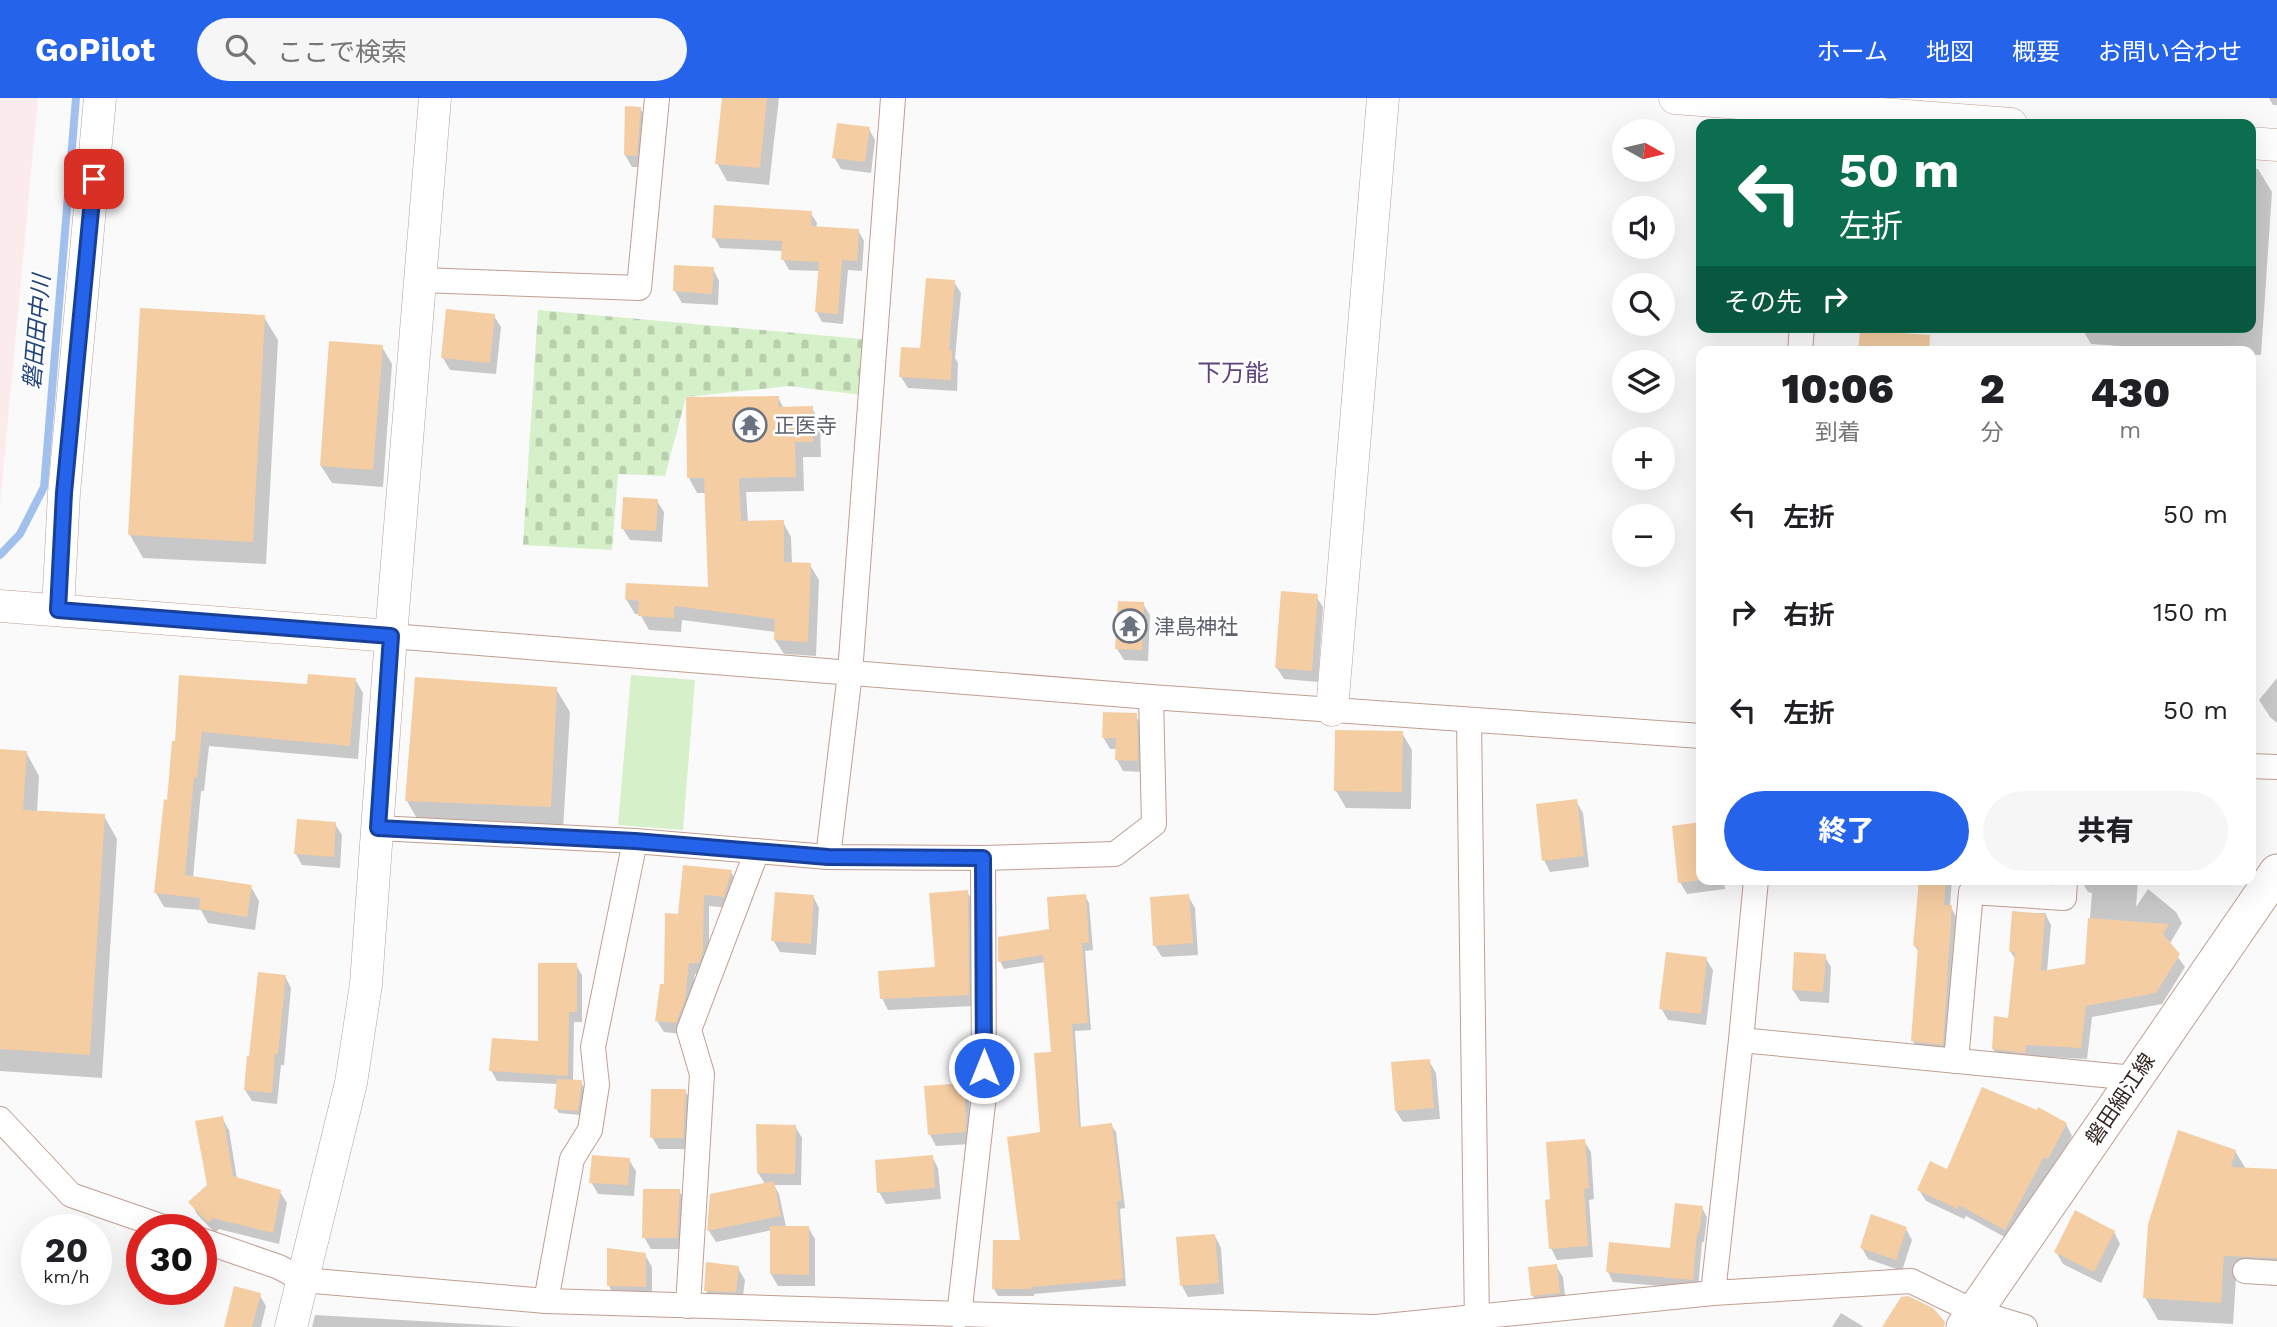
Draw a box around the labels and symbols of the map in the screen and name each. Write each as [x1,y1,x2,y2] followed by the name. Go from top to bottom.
[1612,119,1675,182] north arrow
[64,149,124,209] pin
[19,271,56,390] water label: 磐田田中川
[1197,359,1269,387] district label: 下万能
[731,406,769,444] temple icon: 正医寺
[774,413,837,438] place label: 正医寺
[1111,607,1149,645] temple icon: 津島神社
[1154,614,1238,639] place label: 津島神社
[947,1031,1021,1105] position arrow
[2080,1048,2160,1150] street label: 磐田細江線
[126,1214,217,1305] speed limit sign: 30

